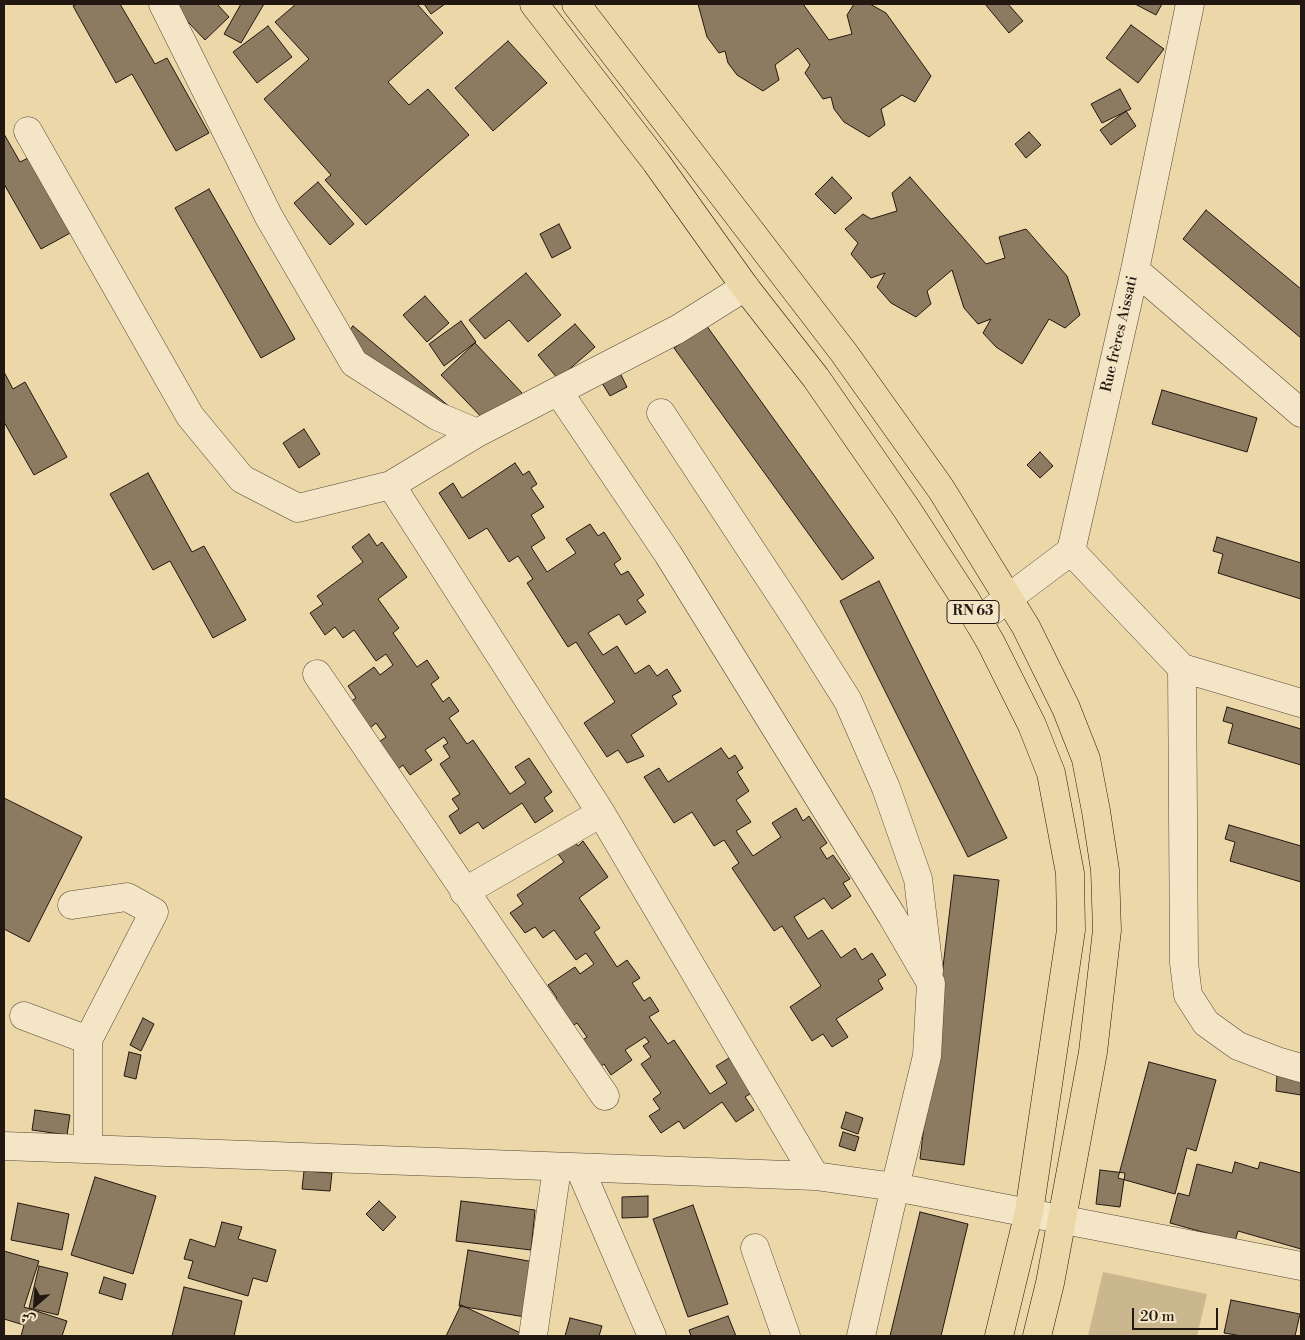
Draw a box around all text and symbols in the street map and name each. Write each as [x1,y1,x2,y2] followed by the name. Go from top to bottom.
[1098,274,1142,394] street label: Rue frères Aissati
[947,600,999,624] road number: RN 63
[10,1280,60,1330] north arrow
[1135,1298,1221,1330] scale bar
[18,1307,38,1330] text: ش
[1140,1307,1175,1326] text: 20 m

